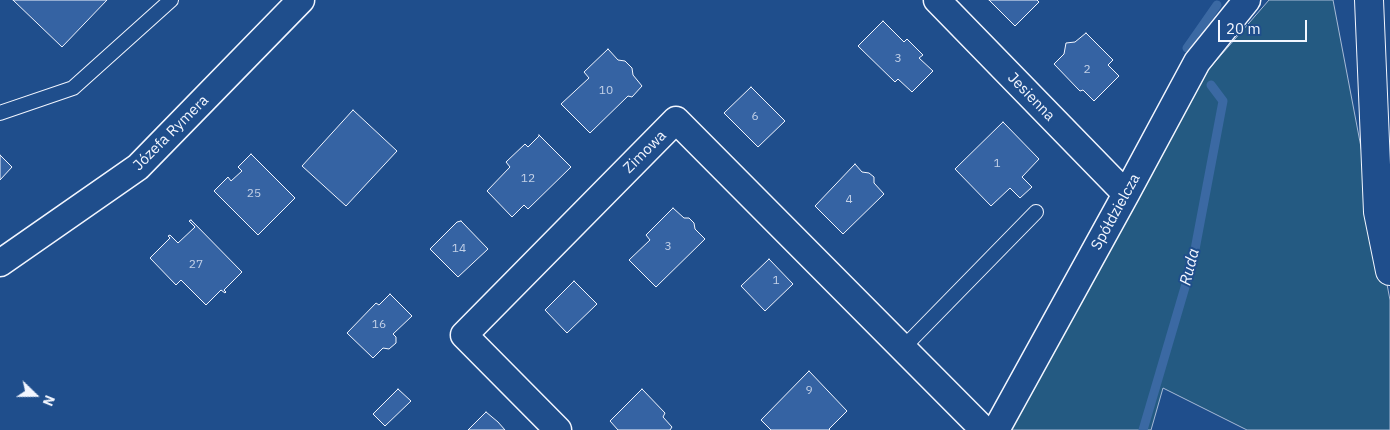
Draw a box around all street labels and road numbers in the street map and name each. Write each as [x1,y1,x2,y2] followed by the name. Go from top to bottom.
[1004,69,1058,125] street label: Jesienna
[130,92,212,174] street label: Józefa Rymera
[620,127,670,177] street label: Zimowa
[1088,171,1144,253] street label: Spółdzielcza

